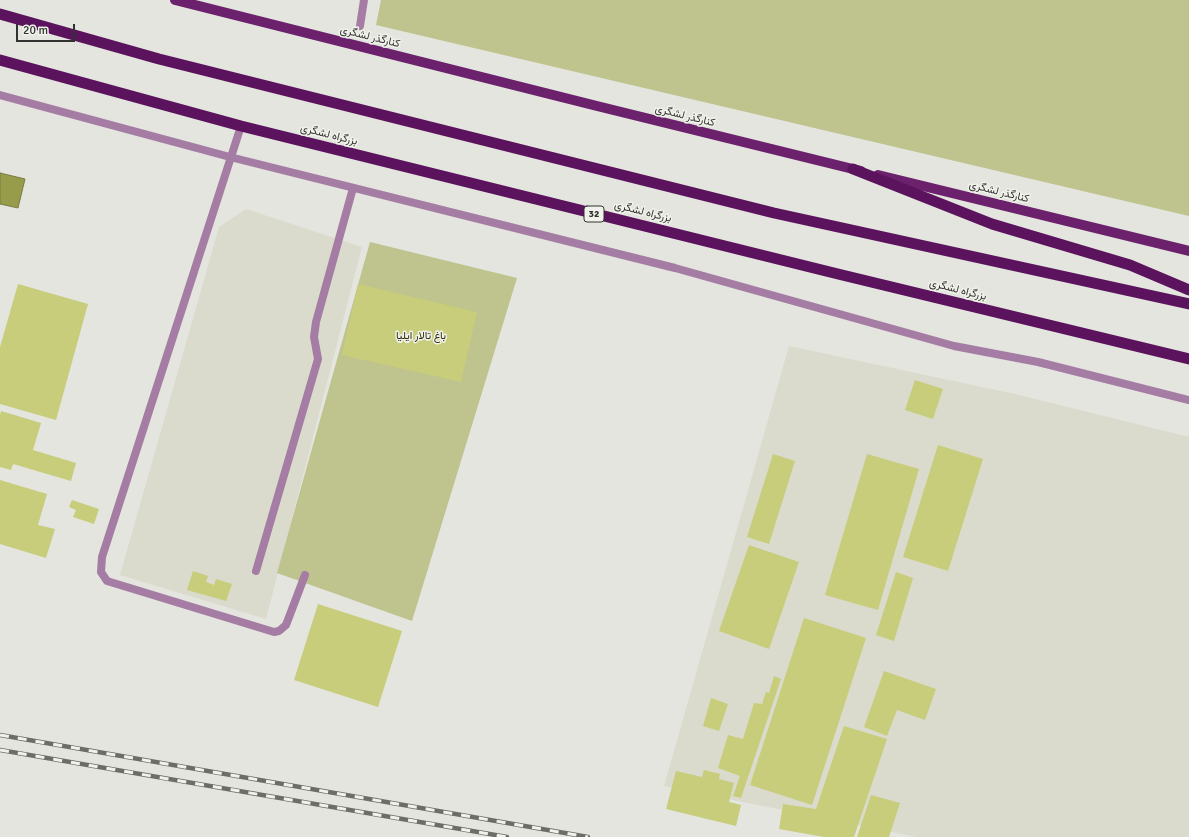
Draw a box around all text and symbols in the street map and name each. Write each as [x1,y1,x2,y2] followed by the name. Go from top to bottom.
[18,16,77,42] scale bar
[23,23,48,38] text: 20 m
[339,23,401,51] street label: کنارگذر لشگری
[654,102,716,130] street label: کنارگذر لشگری
[299,122,359,148] street label: بزرگراه لشگری
[968,178,1030,206] street label: کنارگذر لشگری
[613,199,673,225] street label: بزرگراه لشگری
[584,206,604,222] road number: 32
[928,277,988,303] street label: بزرگراه لشگری
[396,329,446,343] park label: باغ تالار ایلیا

